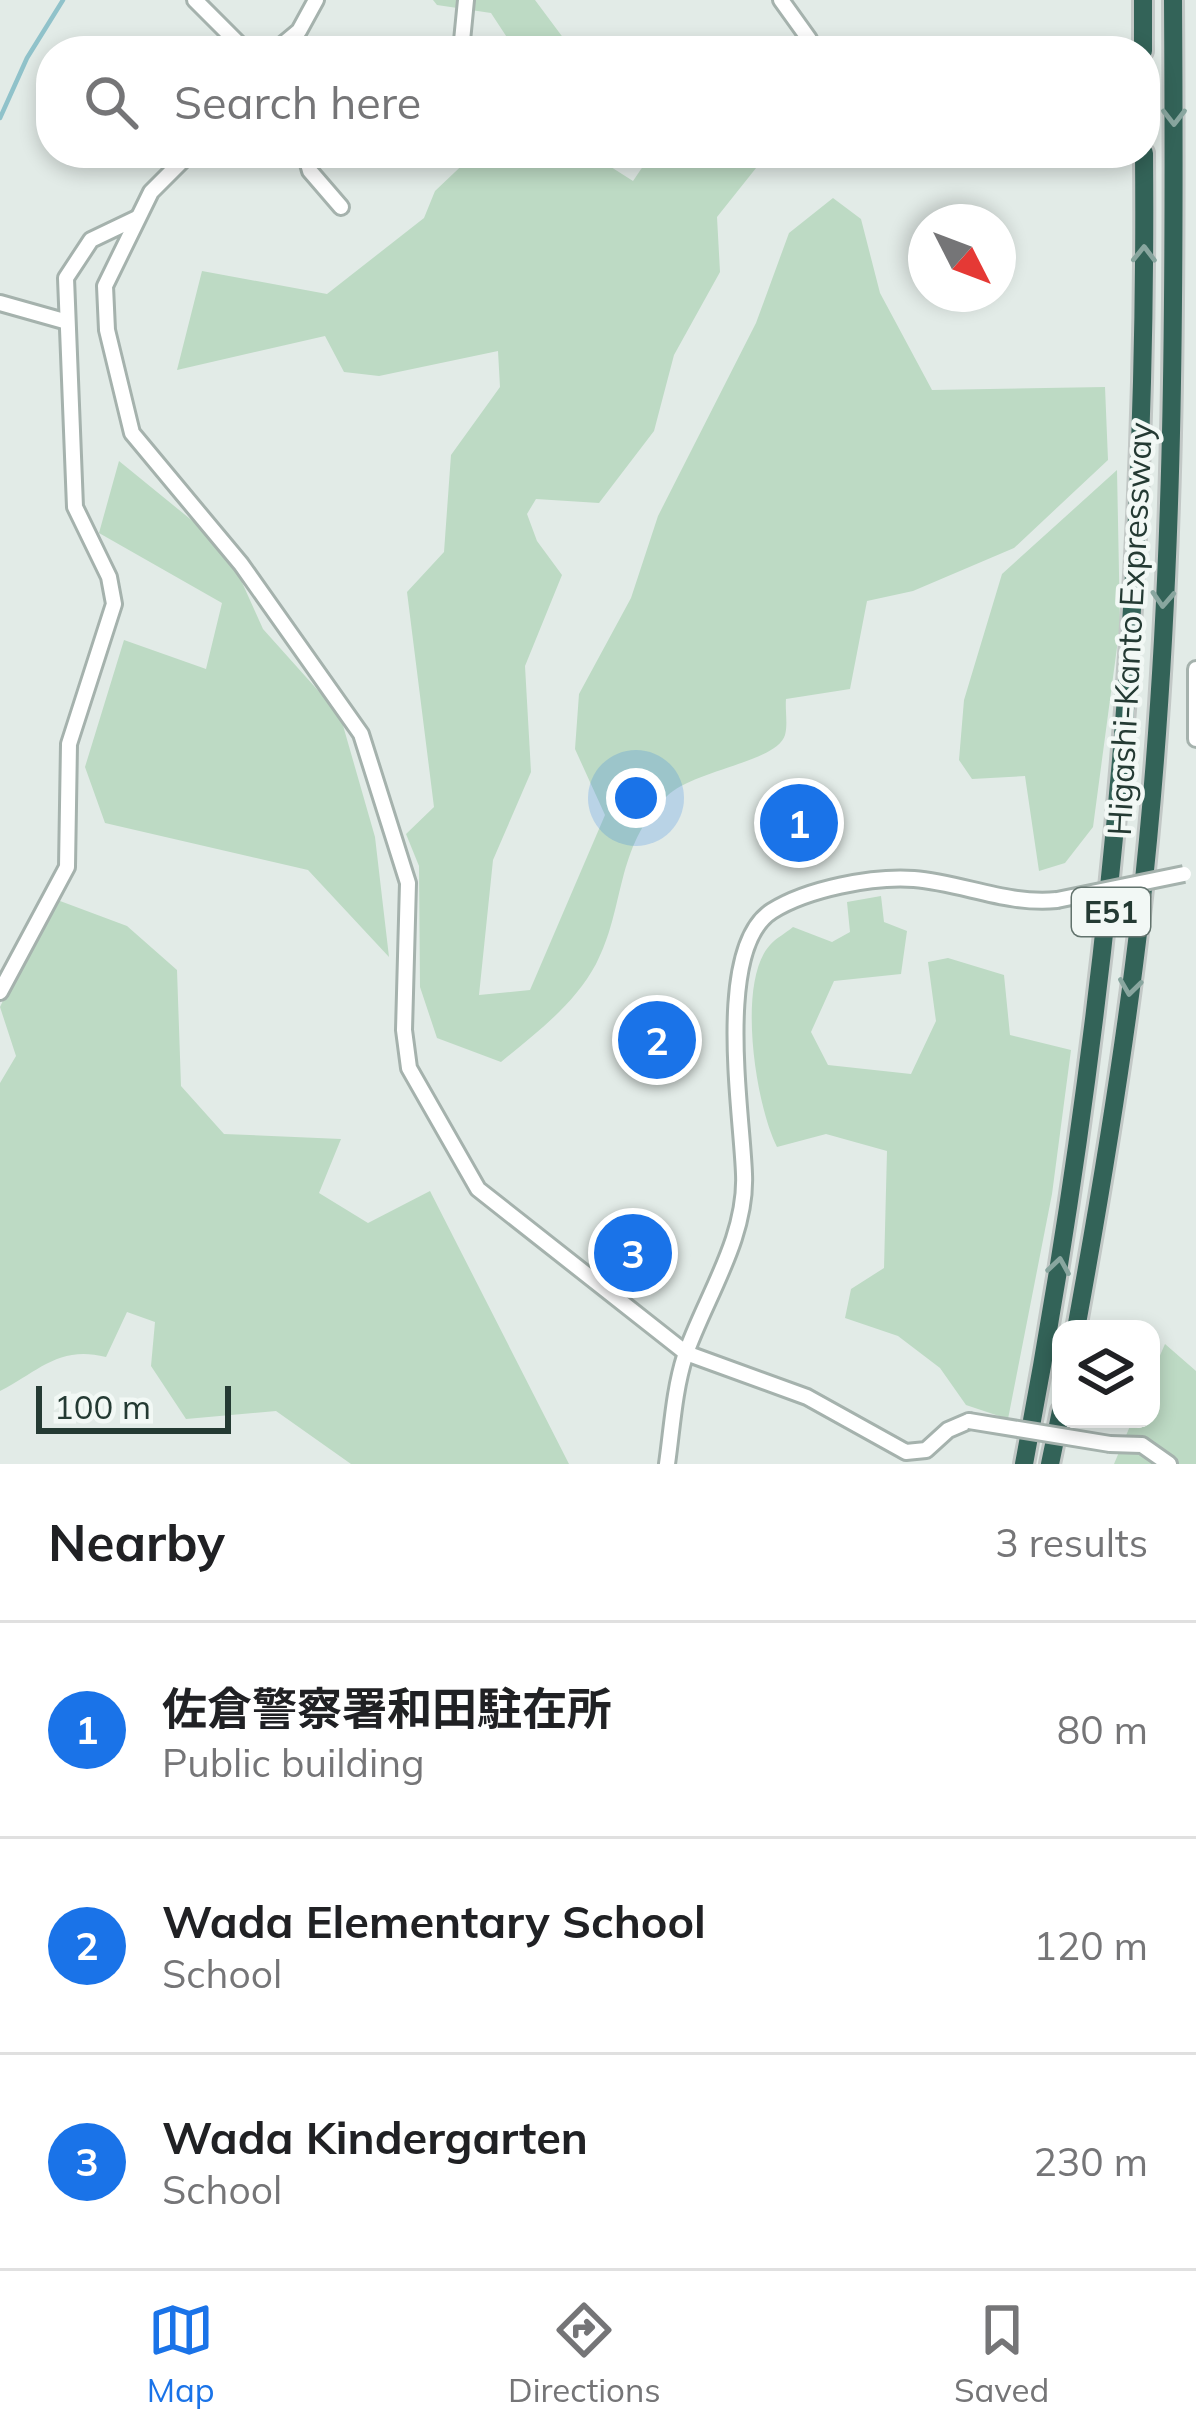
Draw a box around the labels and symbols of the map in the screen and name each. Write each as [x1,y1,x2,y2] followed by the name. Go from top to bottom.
[1160,108,1186,127] one-way arrow
[908,204,1016,312] north arrow
[1131,244,1157,263] one-way arrow
[1098,421,1160,837] street label: Higashi-Kanto Expressway
[1151,590,1177,609] one-way arrow
[606,768,666,828] your location
[760,778,838,868] pin: 1
[1072,888,1150,936] road number: E51
[1118,977,1144,997] one-way arrow
[618,995,696,1085] pin: 2
[594,1208,672,1298] pin: 3
[1045,1256,1070,1276] one-way arrow
[36,1380,231,1433] scale bar

